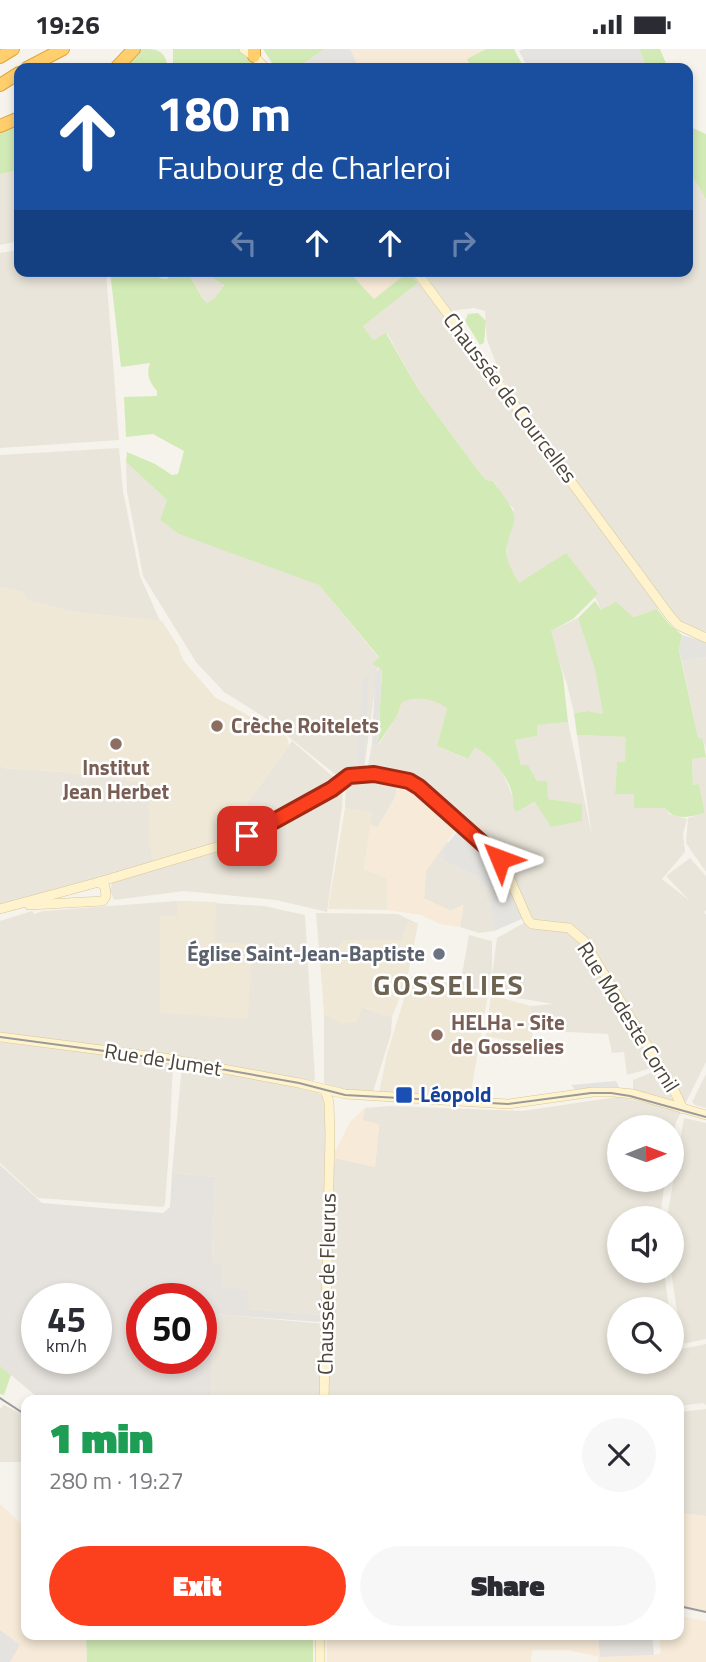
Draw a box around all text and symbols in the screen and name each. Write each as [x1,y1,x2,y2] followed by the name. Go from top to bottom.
[35,5,100,44] text: 19:26
[157,75,291,150] text: 180 m
[42,91,133,182] icon: ahead
[157,143,451,191] text: Faubourg de Charleroi
[225,224,263,262] icon: left
[298,224,336,262] icon: ahead
[371,224,409,262] icon: ahead
[444,224,482,262] icon: right
[436,305,586,489] street label: Chaussée de Courcelles
[231,709,379,741] place label: Crèche Roitelets
[209,718,225,734] marker: Crèche Roitelets
[108,736,124,752] marker: Institut Jean Herbet
[63,751,170,807] place label: Institut Jean Herbet
[217,806,277,866] pin
[228,817,266,855] icon: arrive
[463,822,537,896] position arrow
[570,935,688,1098] street label: Rue Modeste Cornil
[187,937,425,969] place label: Église Saint-Jean-Baptiste
[431,946,447,962] marker: Église Saint-Jean-Baptiste
[373,963,525,1006] district label: GOSSELIES
[451,1006,565,1062] place label: HELHa - Site de Gosselies
[429,1027,445,1043] marker: HELHa - Site de Gosselies
[102,1034,225,1084] street label: Rue de Jumet
[420,1078,492,1110] place label: Léopold
[394,1085,414,1105] marker: Léopold
[607,1115,684,1192] north arrow
[607,1115,684,1374] map controls
[308,1193,344,1375] street label: Chaussée de Fleurus
[607,1206,684,1283] button: sound
[126,1283,217,1374] speed limit sign: 50
[47,1292,86,1346] text: 45
[607,1297,684,1374] button: search
[46,1332,87,1359] text: km/h
[49,1405,153,1469] text: 1 min
[582,1418,656,1492] button: close
[49,1463,184,1498] text: 280 m · 19:27
[49,1546,346,1626] button: Exit
[360,1546,656,1626] button: Share

